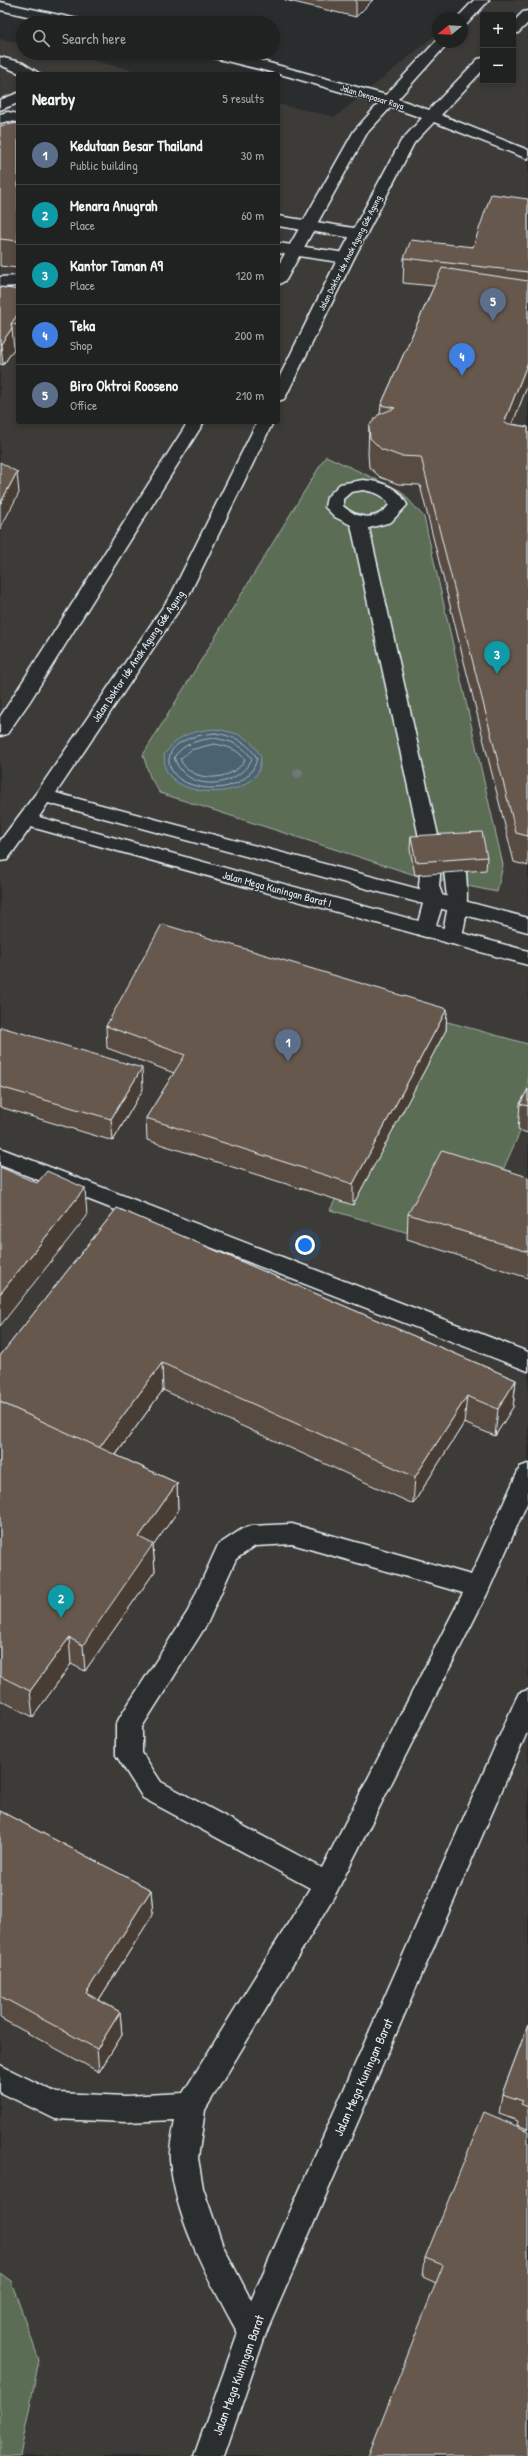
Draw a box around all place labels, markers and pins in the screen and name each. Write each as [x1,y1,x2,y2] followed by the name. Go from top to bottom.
[480,288,506,321] pin: 5
[449,343,475,376] pin: 4
[484,641,510,674] pin: 3
[275,1029,301,1062] pin: 1
[48,1585,74,1618] pin: 2

